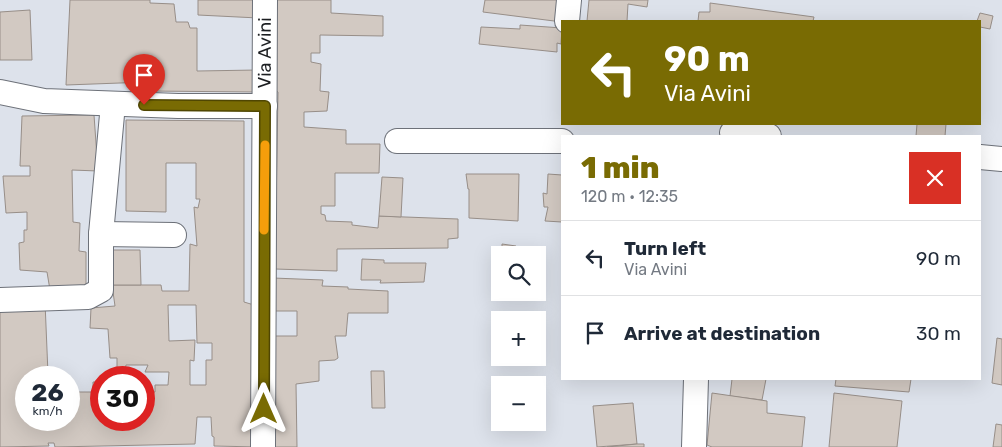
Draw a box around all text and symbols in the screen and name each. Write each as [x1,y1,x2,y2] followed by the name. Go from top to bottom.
[254,17,276,89] street label: Via Avini
[664,38,750,80] text: 90 m
[581,40,646,105] icon: left
[123,54,165,105] pin
[130,61,158,89] icon: arrive
[664,80,751,107] text: Via Avini
[581,150,659,186] text: 1 min
[909,152,961,204] button: close
[581,187,678,206] text: 120 m · 12:35
[624,237,706,260] text: Turn left
[581,244,609,272] icon: left
[491,246,546,431] map controls
[491,246,546,301] button: search
[916,247,961,270] text: 90 m
[624,260,687,279] text: Via Avini
[491,311,546,366] button: +
[581,319,609,347] icon: arrive
[624,322,820,345] text: Arrive at destination
[916,322,961,345] text: 30 m
[90,366,155,431] speed limit sign: 30
[491,376,546,431] button: −
[31,378,64,407] text: 26
[237,382,289,434] position arrow
[33,404,62,418] text: km/h

